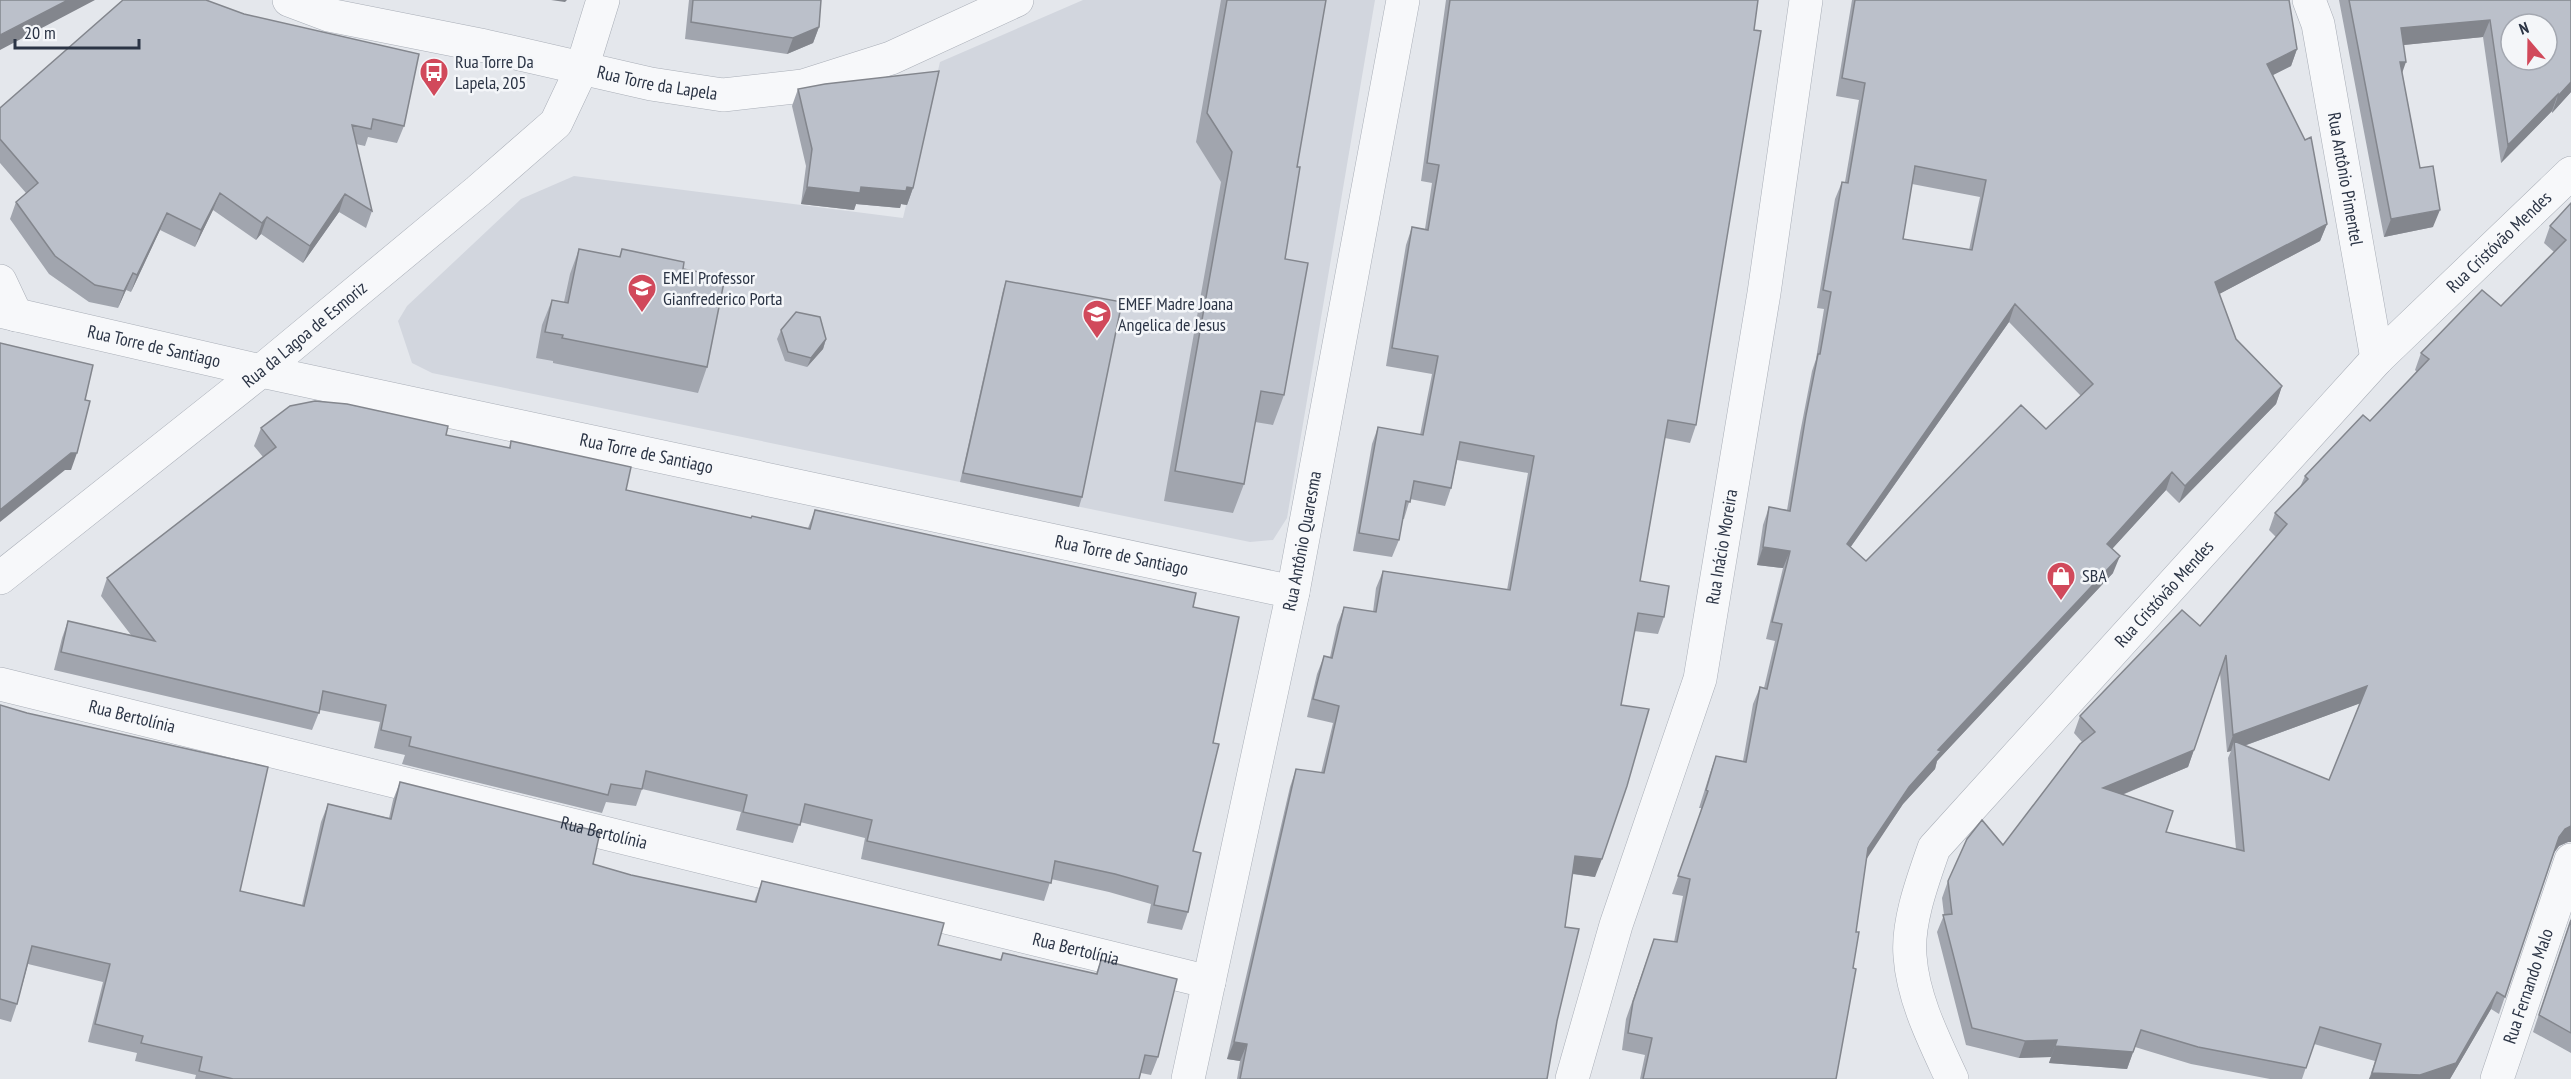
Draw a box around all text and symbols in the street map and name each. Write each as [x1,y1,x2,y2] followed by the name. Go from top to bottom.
[15,12,140,50] scale bar
[2499,12,2559,72] north arrow
[2516,17,2531,39] text: N
[24,21,56,44] text: 20 m
[455,50,534,94] place label: Rua Torre Da Lapela, 205
[418,56,450,98] bus stop icon: Rua Torre Da Lapela, 205
[595,60,719,105] street label: Rua Torre da Lapela
[2323,110,2369,248] street label: Rua Antônio Pimentel
[2441,186,2556,297] street label: Rua Cristóvão Mendes
[663,266,783,310] place label: EMEI Professor Gianfrederico Porta
[626,272,658,314] school or university icon: EMEI Professor Gianfrederico Porta
[237,276,371,392] street label: Rua da Lagoa de Esmoriz
[1118,292,1233,336] place label: EMEF Madre Joana Angelica de Jesus
[1081,298,1113,340] school or university icon: EMEF Madre Joana Angelica de Jesus
[85,320,223,372] street label: Rua Torre de Santiago
[578,428,716,479] street label: Rua Torre de Santiago
[1277,469,1326,613] street label: Rua Antônio Quaresma
[1701,488,1742,606] street label: Rua Inácio Moreira
[1053,529,1191,580] street label: Rua Torre de Santiago
[2109,535,2218,652] street label: Rua Cristóvão Mendes
[2045,560,2077,602] shop icon: SBA
[2082,564,2107,587] place label: SBA
[86,694,178,738] street label: Rua Bertolínia
[558,811,650,854] street label: Rua Bertolínia
[2498,925,2558,1047] street label: Rua Fernando Malo
[1030,927,1122,970] street label: Rua Bertolínia

